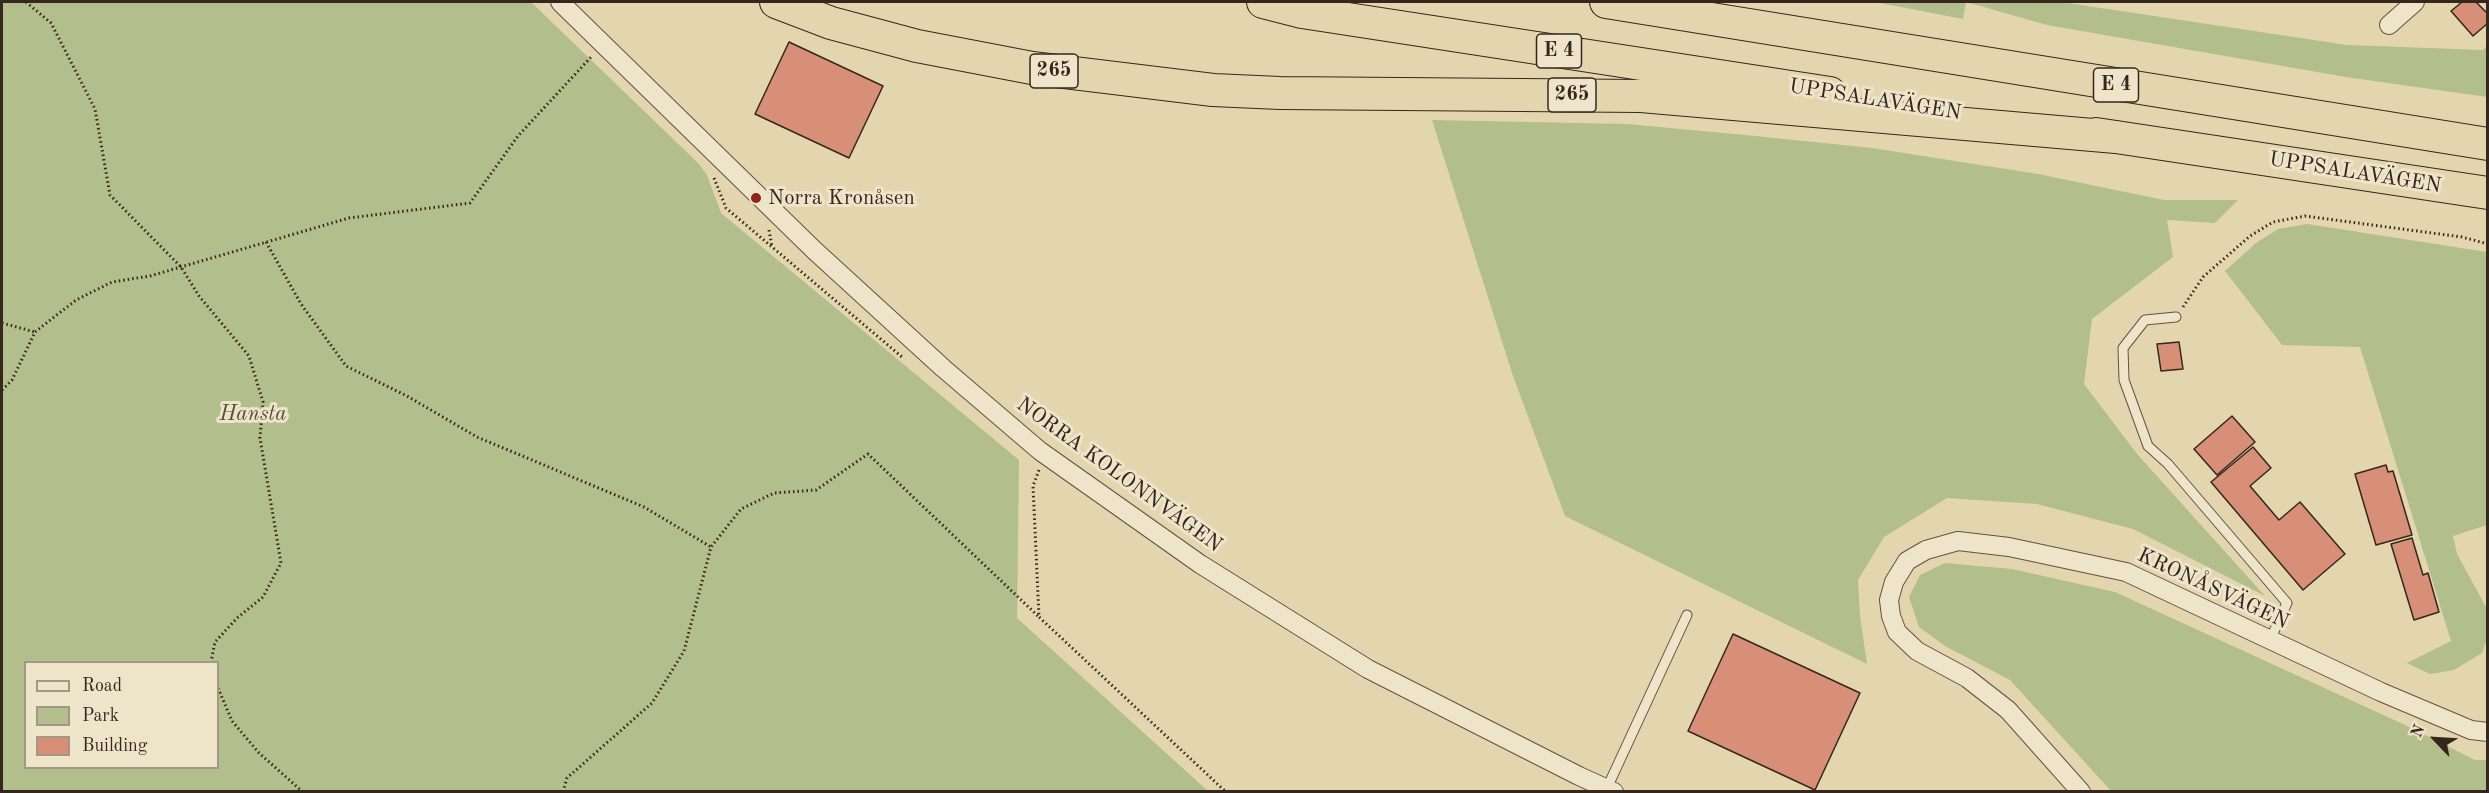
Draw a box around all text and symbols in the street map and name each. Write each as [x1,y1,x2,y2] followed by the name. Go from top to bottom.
[1536,34,1582,68] road number: E 4
[1030,54,1078,88] road number: 265
[2094,68,2138,102] road number: E 4
[1787,74,1963,126] street label: UPPSALAVÄGEN
[1548,78,1596,112] road number: 265
[2267,147,2443,199] street label: UPPSALAVÄGEN
[768,185,915,211] place label: Norra Kronåsen
[749,191,763,205] marker: Norra Kronåsen
[1011,392,1227,558] street label: NORRA KOLONNVÄGEN
[220,401,286,427] park label: Hansta
[2133,543,2293,635] street label: KRONÅSVÄGEN
[24,661,219,769] legend
[82,677,122,695] text: Road
[82,707,119,725] text: Park
[2405,709,2465,769] north arrow
[2409,722,2429,740] text: N
[82,737,147,755] text: Building

